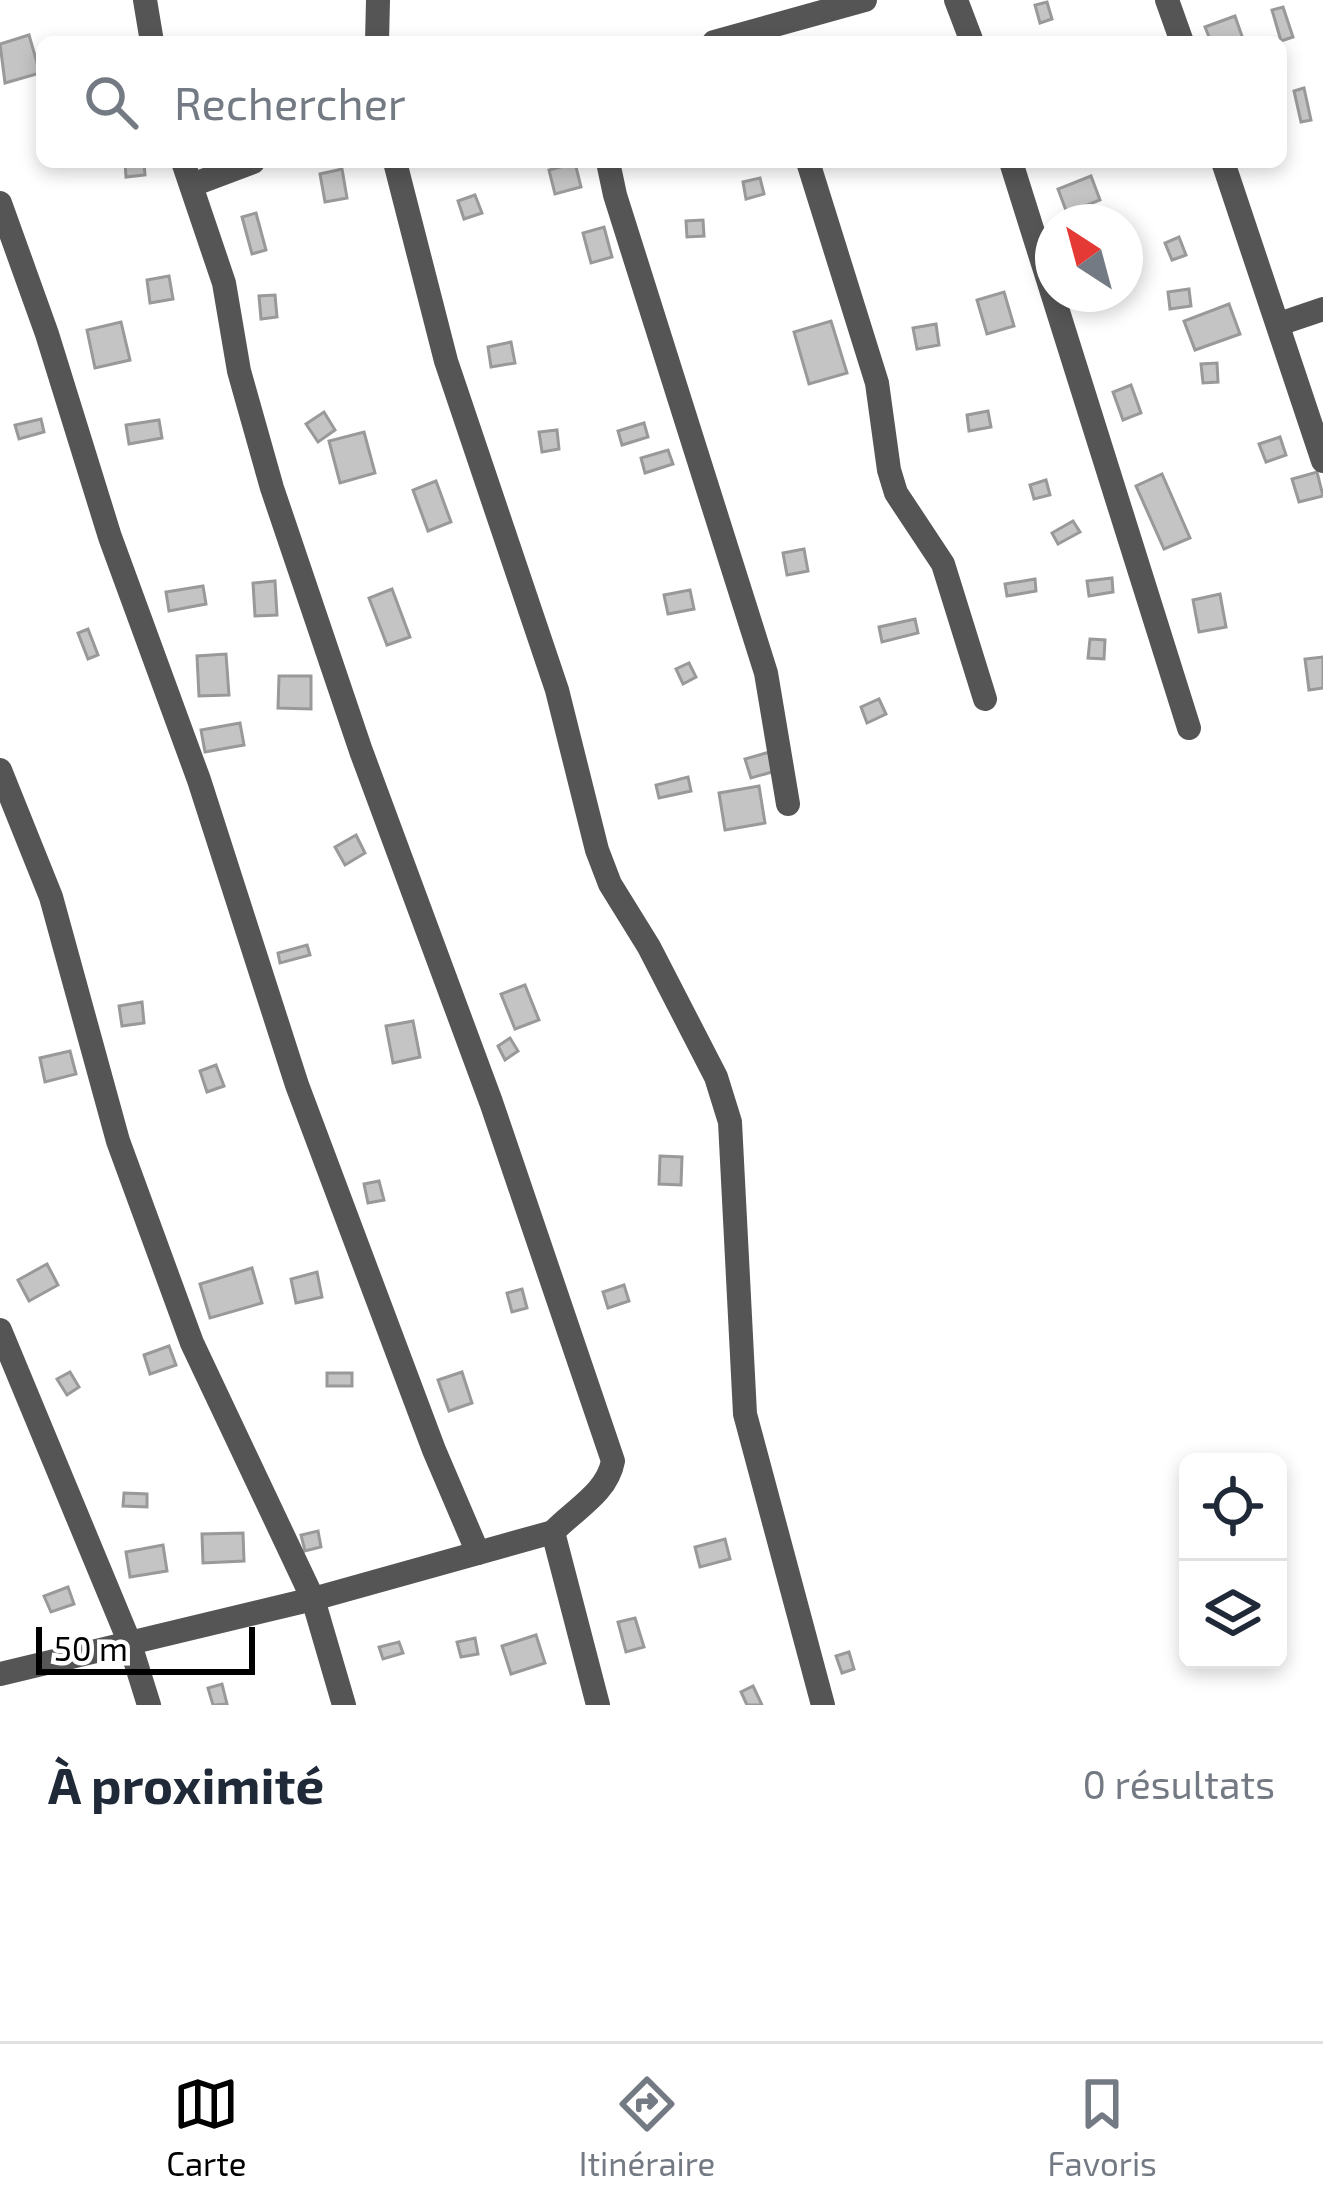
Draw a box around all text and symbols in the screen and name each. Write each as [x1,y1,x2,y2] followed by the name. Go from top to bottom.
[36,36,1287,168] search box
[78,69,144,135] icon: search
[174,75,406,129] text: Rechercher
[1035,204,1143,312] north arrow
[1179,1453,1287,1669] map controls
[1179,1453,1287,1561] button: locate
[1179,1561,1287,1669] button: layers
[36,1621,255,1674] scale bar
[54,1628,128,1668] text: 50 m
[48,1753,324,1814] text: À proximité
[1082,1760,1275,1807] text: 0 résultats
[166,2071,247,2183] tab: Carte
[579,2071,715,2183] tab: Itinéraire
[1047,2071,1157,2183] tab: Favoris

